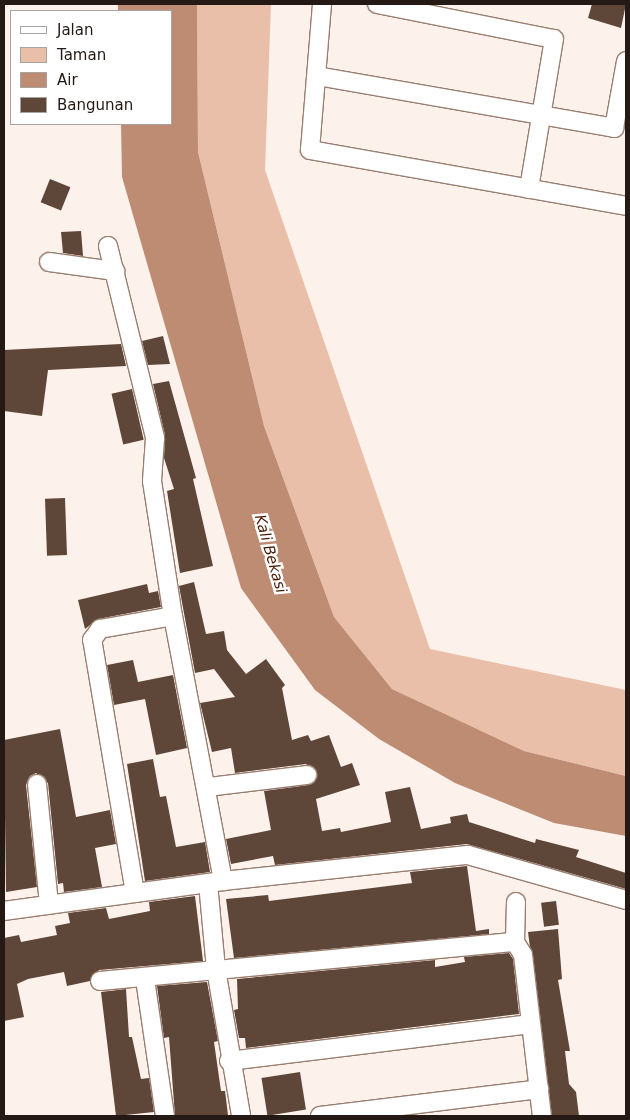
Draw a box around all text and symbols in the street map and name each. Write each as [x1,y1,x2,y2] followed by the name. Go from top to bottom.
[10,10,172,125] legend
[57,21,93,39] text: Jalan
[57,46,106,64] text: Taman
[57,71,78,89] text: Air
[57,96,133,114] text: Bangunan
[250,513,290,595] water label: Kali Bekasi

